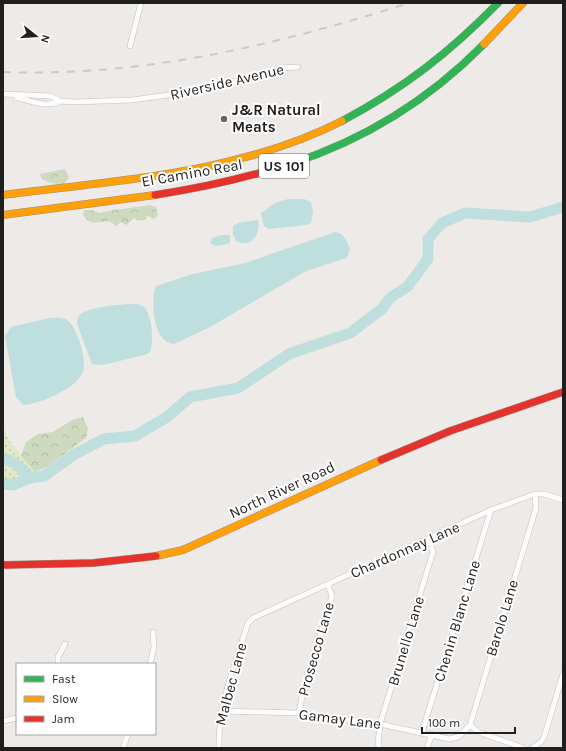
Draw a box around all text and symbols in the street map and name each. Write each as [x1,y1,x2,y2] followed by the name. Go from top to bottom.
[16,16,56,56] north arrow
[38,33,52,44] text: N
[168,60,286,104] street label: Riverside Avenue
[232,101,321,136] place label: J&R Natural Meats
[219,114,229,124] marker: J&R Natural Meats
[259,154,309,178] road number: US 101
[140,155,244,191] street label: El Camino Real
[226,458,338,522] street label: North River Road
[347,518,463,582] street label: Chardonnay Lane
[430,558,484,684] street label: Chenin Blanc Lane
[482,578,522,658] street label: Barolo Lane
[384,594,428,688] street label: Brunello Lane
[294,600,338,698] street label: Prosecco Lane
[211,641,251,727] street label: Malbec Lane
[16,663,156,735] legend
[52,672,76,686] text: Fast
[52,692,78,706] text: Slow
[298,705,382,733] street label: Gamay Lane
[422,709,515,735] scale bar
[52,712,75,726] text: Jam
[428,716,460,730] text: 100 m

